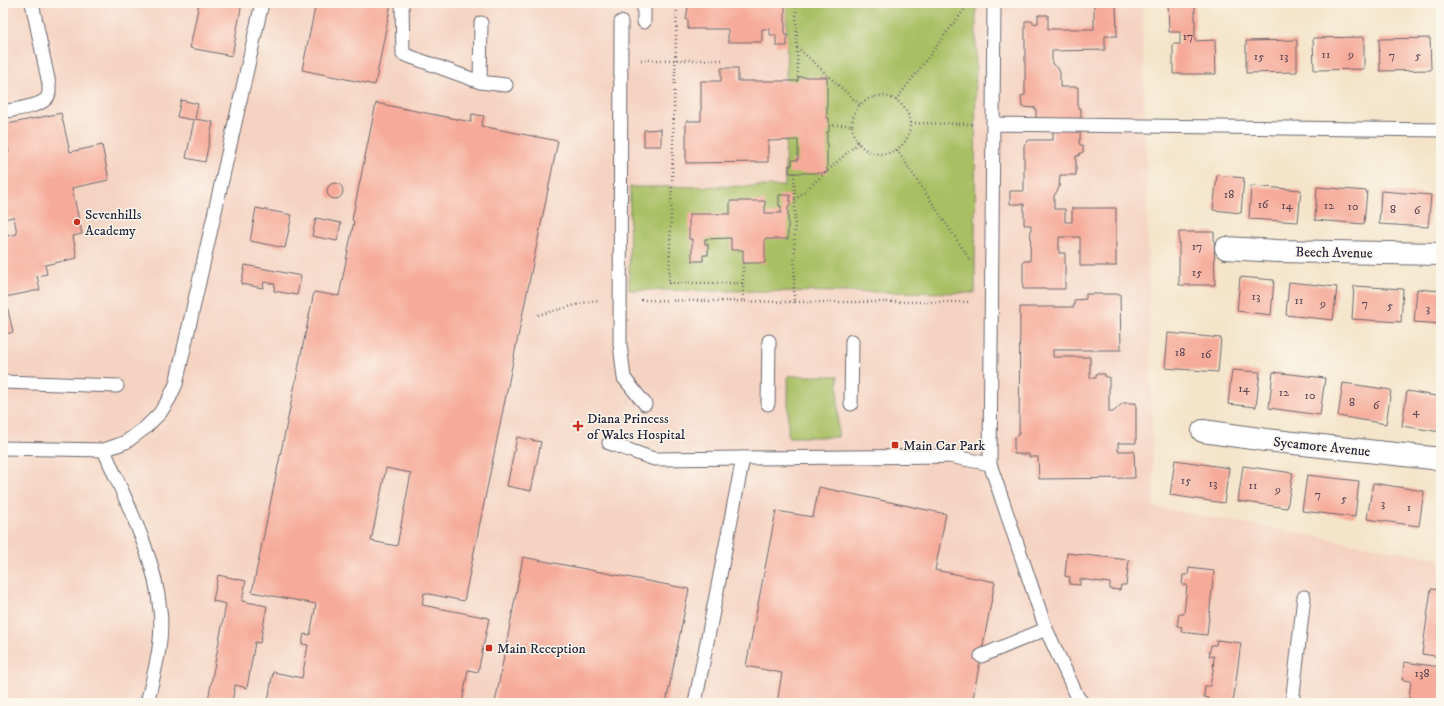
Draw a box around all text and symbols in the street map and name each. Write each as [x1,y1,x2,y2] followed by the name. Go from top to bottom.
[1183,29,1193,44] house number: 17
[1322,47,1330,62] house number: 11
[1347,47,1354,62] house number: 9
[1389,48,1395,63] house number: 7
[1415,48,1421,63] house number: 5
[1254,49,1264,64] house number: 15
[1280,49,1288,64] house number: 13
[1224,187,1234,202] house number: 18
[1258,197,1269,212] house number: 16
[1281,198,1294,213] house number: 14
[1324,198,1334,213] house number: 12
[1348,199,1358,214] house number: 10
[1390,202,1396,217] house number: 8
[1414,203,1421,218] house number: 6
[85,206,142,240] place label: Sevenhills Academy
[72,217,82,227] marker: Sevenhills Academy
[1192,239,1202,254] house number: 17
[1295,243,1373,263] street label: Beech Avenue
[1192,265,1202,280] house number: 15
[1252,289,1260,304] house number: 13
[1295,293,1303,308] house number: 11
[1319,296,1326,311] house number: 9
[1362,296,1368,311] house number: 7
[1387,298,1393,313] house number: 5
[1426,301,1430,316] house number: 3
[1175,345,1185,360] house number: 18
[1201,347,1212,362] house number: 16
[1238,381,1251,396] house number: 14
[1279,385,1289,400] house number: 12
[1305,388,1315,403] house number: 10
[1349,395,1355,410] house number: 8
[1373,398,1380,413] house number: 6
[1413,404,1421,419] house number: 4
[587,410,686,444] place label: Diana Princess of Wales Hospital
[572,420,584,432] marker: Diana Princess of Wales Hospital
[1273,433,1371,461] street label: Sycamore Avenue
[903,437,985,455] place label: Main Car Park
[890,440,900,450] marker: Main Car Park
[1181,473,1191,488] house number: 15
[1209,476,1217,491] house number: 13
[1249,478,1257,493] house number: 11
[1274,482,1281,497] house number: 9
[1315,487,1321,502] house number: 7
[1341,491,1347,506] house number: 5
[1381,496,1385,511] house number: 3
[1407,500,1411,515] house number: 1
[497,640,586,658] place label: Main Reception
[484,643,494,653] marker: Main Reception
[1415,666,1429,681] house number: 138

